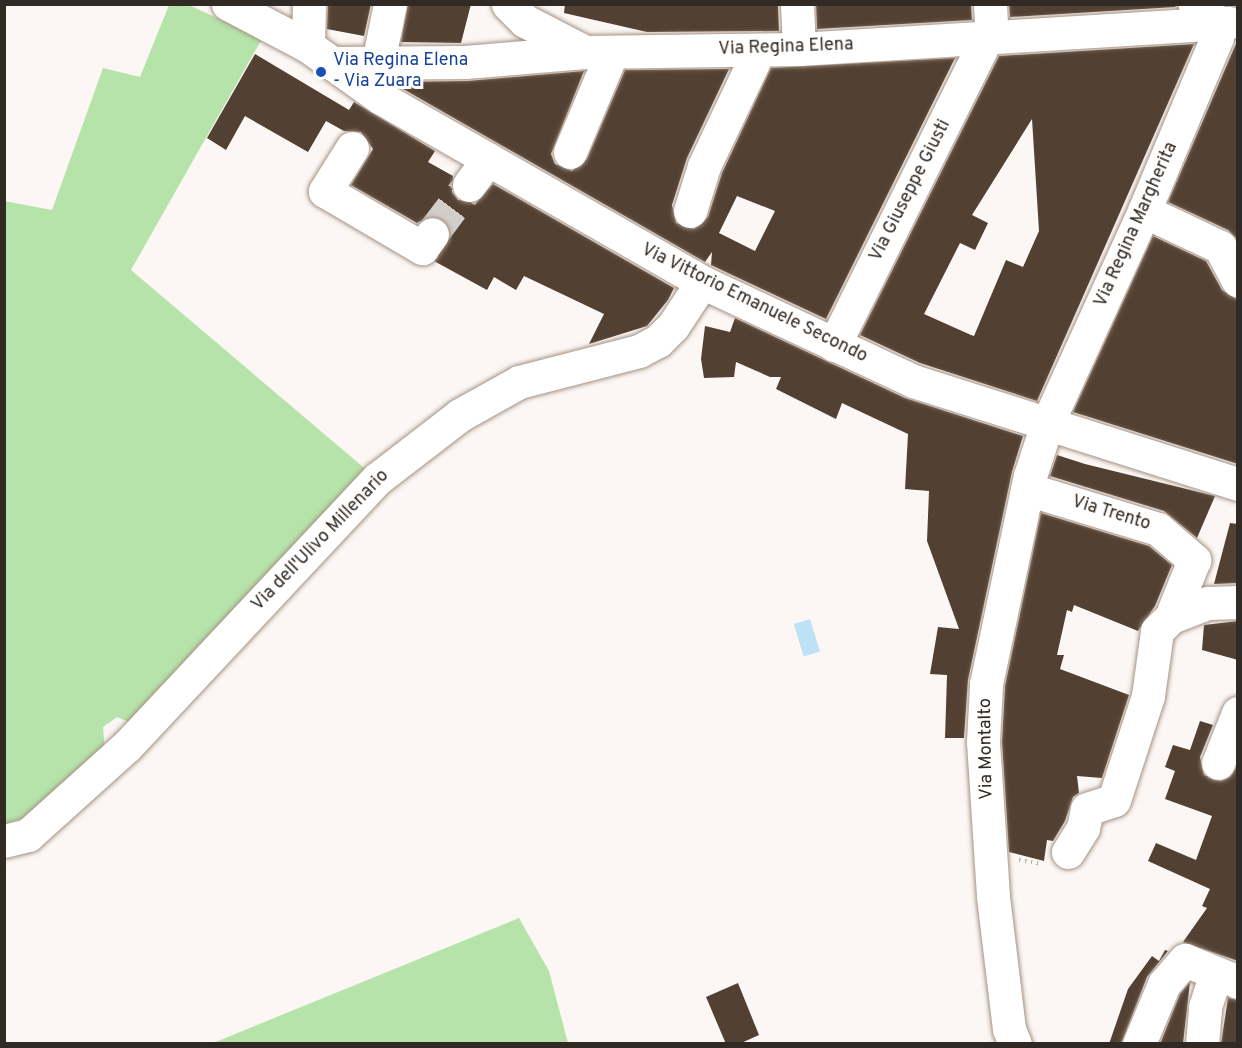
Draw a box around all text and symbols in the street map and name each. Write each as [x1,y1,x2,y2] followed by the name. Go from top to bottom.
[718,35,854,61] street label: Via Regina Elena
[333,51,468,94] place label: Via Regina Elena - Via Zuara
[314,65,328,79] marker: Via Regina Elena - Via Zuara
[866,117,956,265] street label: Via Giuseppe Giusti
[1091,139,1183,311] street label: Via Regina Margherita
[637,240,871,368] street label: Via Vittorio Emanuele Secondo
[248,466,394,616] street label: Via dell'Ulivo Millenario
[1069,492,1153,536] street label: Via Trento
[975,698,999,800] street label: Via Montalto

